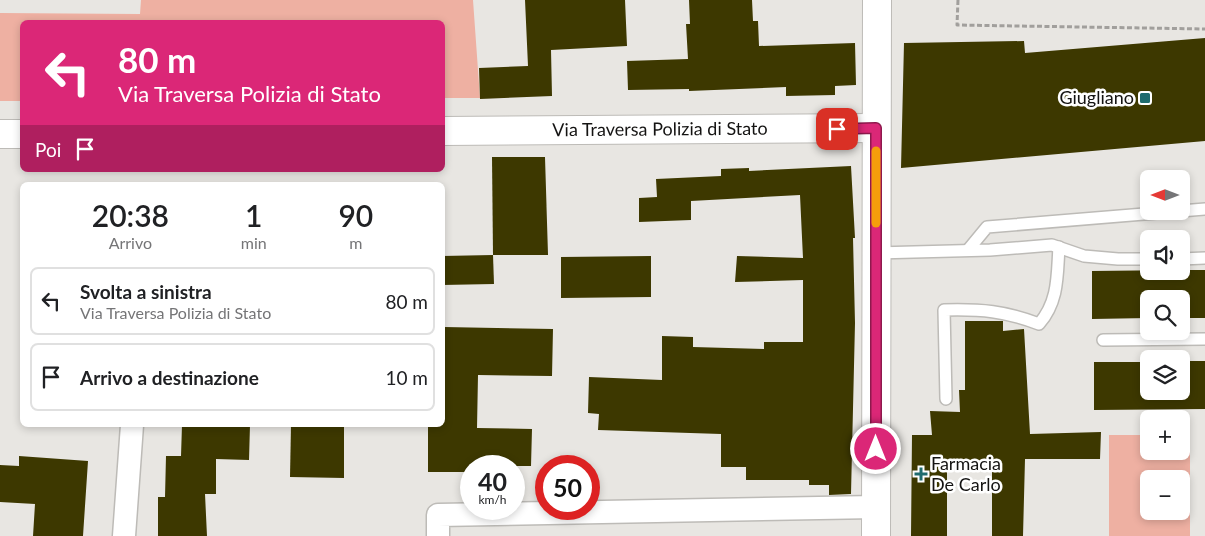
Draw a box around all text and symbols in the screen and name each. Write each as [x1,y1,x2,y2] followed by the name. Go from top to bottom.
[118,38,196,80] text: 80 m
[35,40,100,105] icon: left
[118,80,381,107] text: Via Traversa Polizia di Stato
[1059,86,1134,108] place label: Giugliano
[1138,91,1152,105] marker: Giugliano
[816,108,858,150] pin
[823,115,851,143] icon: arrive
[552,117,768,140] street label: Via Traversa Polizia di Stato
[71,135,99,163] icon: arrive
[35,138,61,161] text: Poi
[1140,170,1190,220] north arrow
[1140,170,1190,520] map controls
[92,197,169,233] text: 20:38
[245,197,262,233] text: 1
[338,197,373,233] text: 90
[1140,230,1190,280] button: sound
[109,233,152,252] text: Arrivo
[241,233,267,252] text: min
[349,233,362,252] text: m
[80,280,212,303] text: Svolta a sinistra
[37,287,65,315] icon: left
[385,290,428,313] text: 80 m
[1140,290,1190,340] button: search
[80,303,271,322] text: Via Traversa Polizia di Stato
[1140,350,1190,400] button: layers
[37,363,65,391] icon: arrive
[80,366,259,389] text: Arrivo a destinazione
[385,366,428,389] text: 10 m
[1140,410,1190,460] button: +
[849,422,901,474] position arrow
[931,452,1001,495] place label: Farmacia De Carlo
[535,455,600,520] speed limit sign: 50
[478,466,507,496] text: 40
[915,468,927,480] marker: Farmacia De Carlo
[1140,470,1190,520] button: −
[478,492,507,507] text: km/h

